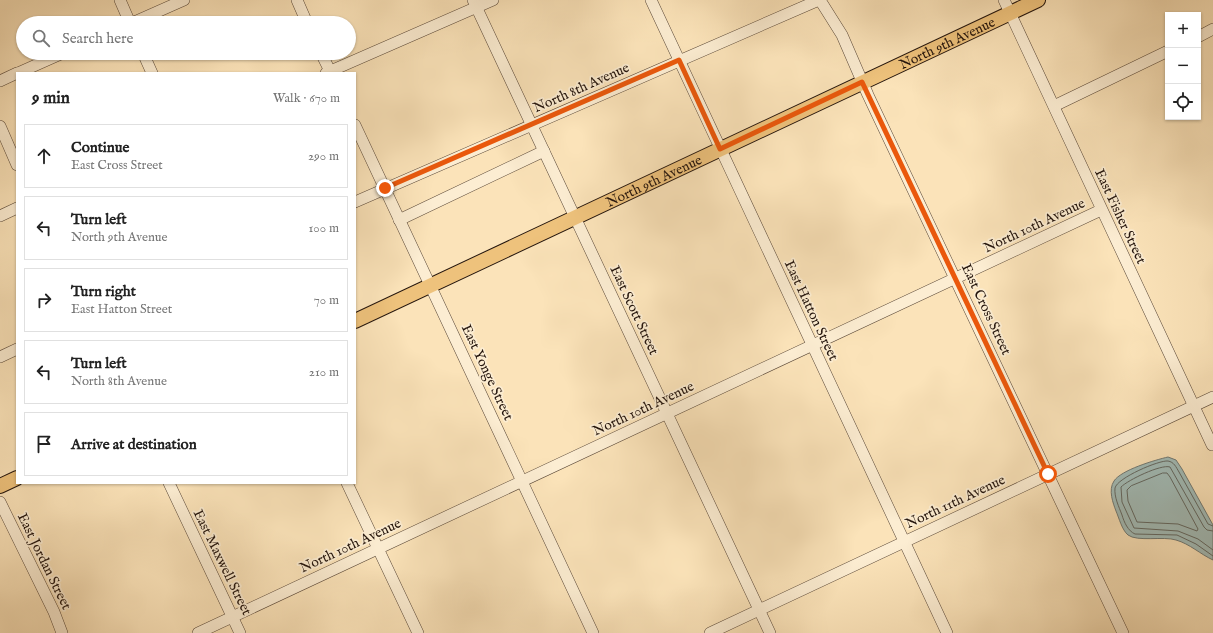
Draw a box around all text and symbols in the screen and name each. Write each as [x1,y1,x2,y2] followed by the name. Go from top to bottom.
[1165,12,1201,120] map controls
[1165,12,1201,48] button: +
[896,13,999,74] street label: North 9th Avenue
[16,16,356,60] search box
[30,27,52,49] icon: search
[62,29,133,48] text: Search here
[1165,48,1201,84] button: −
[531,58,633,117] street label: North 8th Avenue
[1165,84,1201,120] button: locate
[32,88,70,109] text: 9 min
[273,90,340,107] text: Walk · 670 m
[71,138,129,157] text: Continue
[33,145,55,167] icon: ahead
[308,148,339,165] text: 290 m
[603,151,705,212] street label: North 9th Avenue
[71,157,163,174] text: East Cross Street
[1090,166,1150,267] street label: East Fisher Street
[376,179,394,197] route end
[981,194,1088,257] street label: North 10th Avenue
[71,210,127,229] text: Turn left
[33,217,55,239] icon: left
[309,220,339,237] text: 100 m
[71,229,167,246] text: North 9th Avenue
[780,257,842,364] street label: East Hatton Street
[957,261,1015,358] street label: East Cross Street
[605,263,663,358] street label: East Scott Street
[71,282,136,301] text: Turn right
[33,289,55,311] icon: right
[314,292,339,309] text: 70 m
[71,301,172,318] text: East Hatton Street
[457,321,517,424] street label: East Yonge Street
[71,354,127,373] text: Turn left
[33,361,55,383] icon: left
[309,364,339,381] text: 210 m
[71,373,167,390] text: North 8th Avenue
[590,377,697,440] street label: North 10th Avenue
[33,433,55,455] icon: arrive
[71,435,197,454] text: Arrive at destination
[1039,465,1057,483] route start
[903,471,1009,533] street label: North 11th Avenue
[189,507,256,619] street label: East Maxwell Street
[13,510,75,613] street label: East Jordan Street
[297,514,404,577] street label: North 10th Avenue

